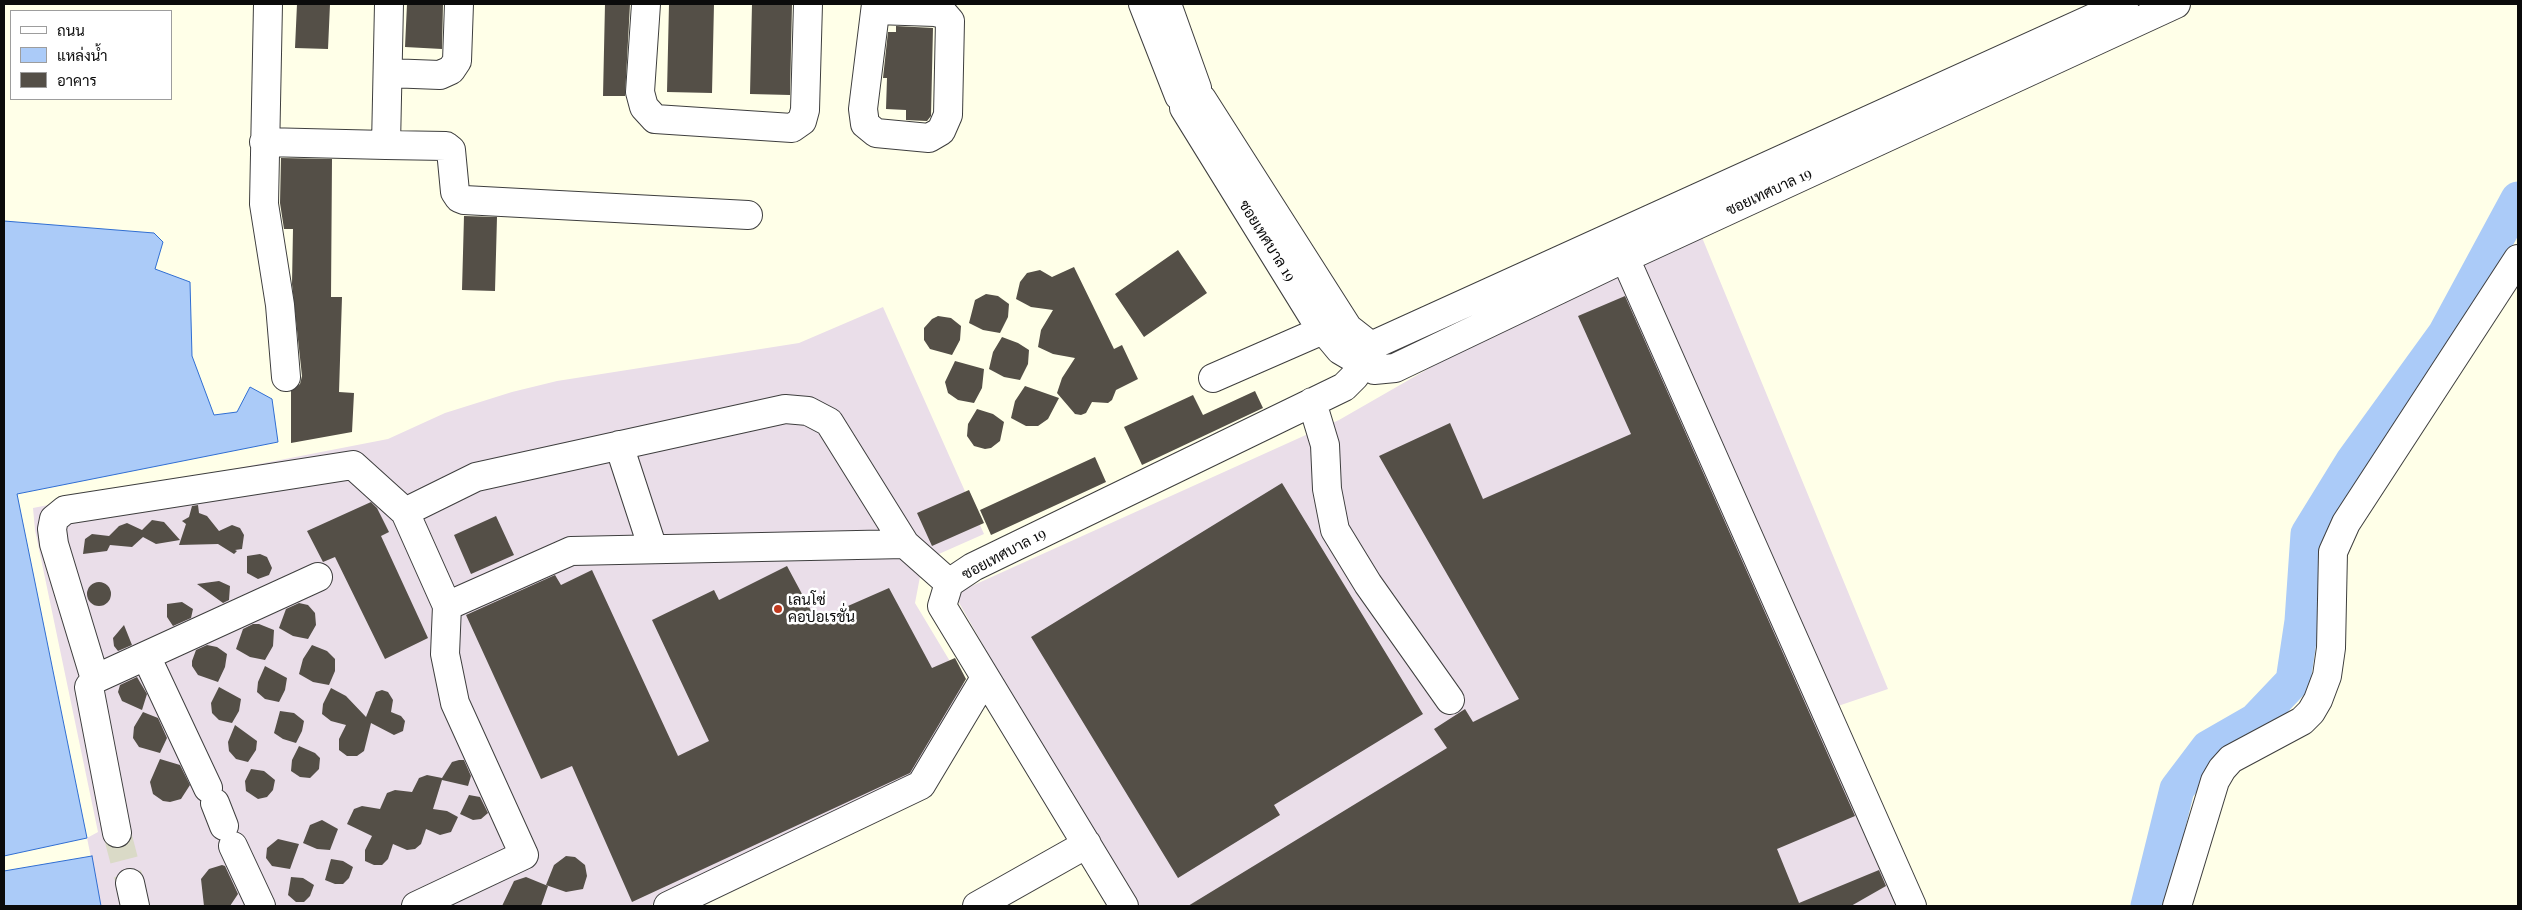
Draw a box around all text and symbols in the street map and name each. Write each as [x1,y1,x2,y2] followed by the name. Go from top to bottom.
[10,10,172,100] legend
[57,20,85,40] text: ถนน
[57,45,108,65] text: แหล่งน้ำ
[57,70,97,90] text: อาคาร
[1723,164,1815,220] street label: ซอยเทศบาล 19
[1235,197,1299,285] street label: ซอยเทศบาล 19
[959,524,1049,584] street label: ซอยเทศบาล 19
[788,591,855,626] place label: เลนโซ่ คอปอเรชั่น
[772,603,784,615] marker: เลนโซ่ คอปอเรชั่น

